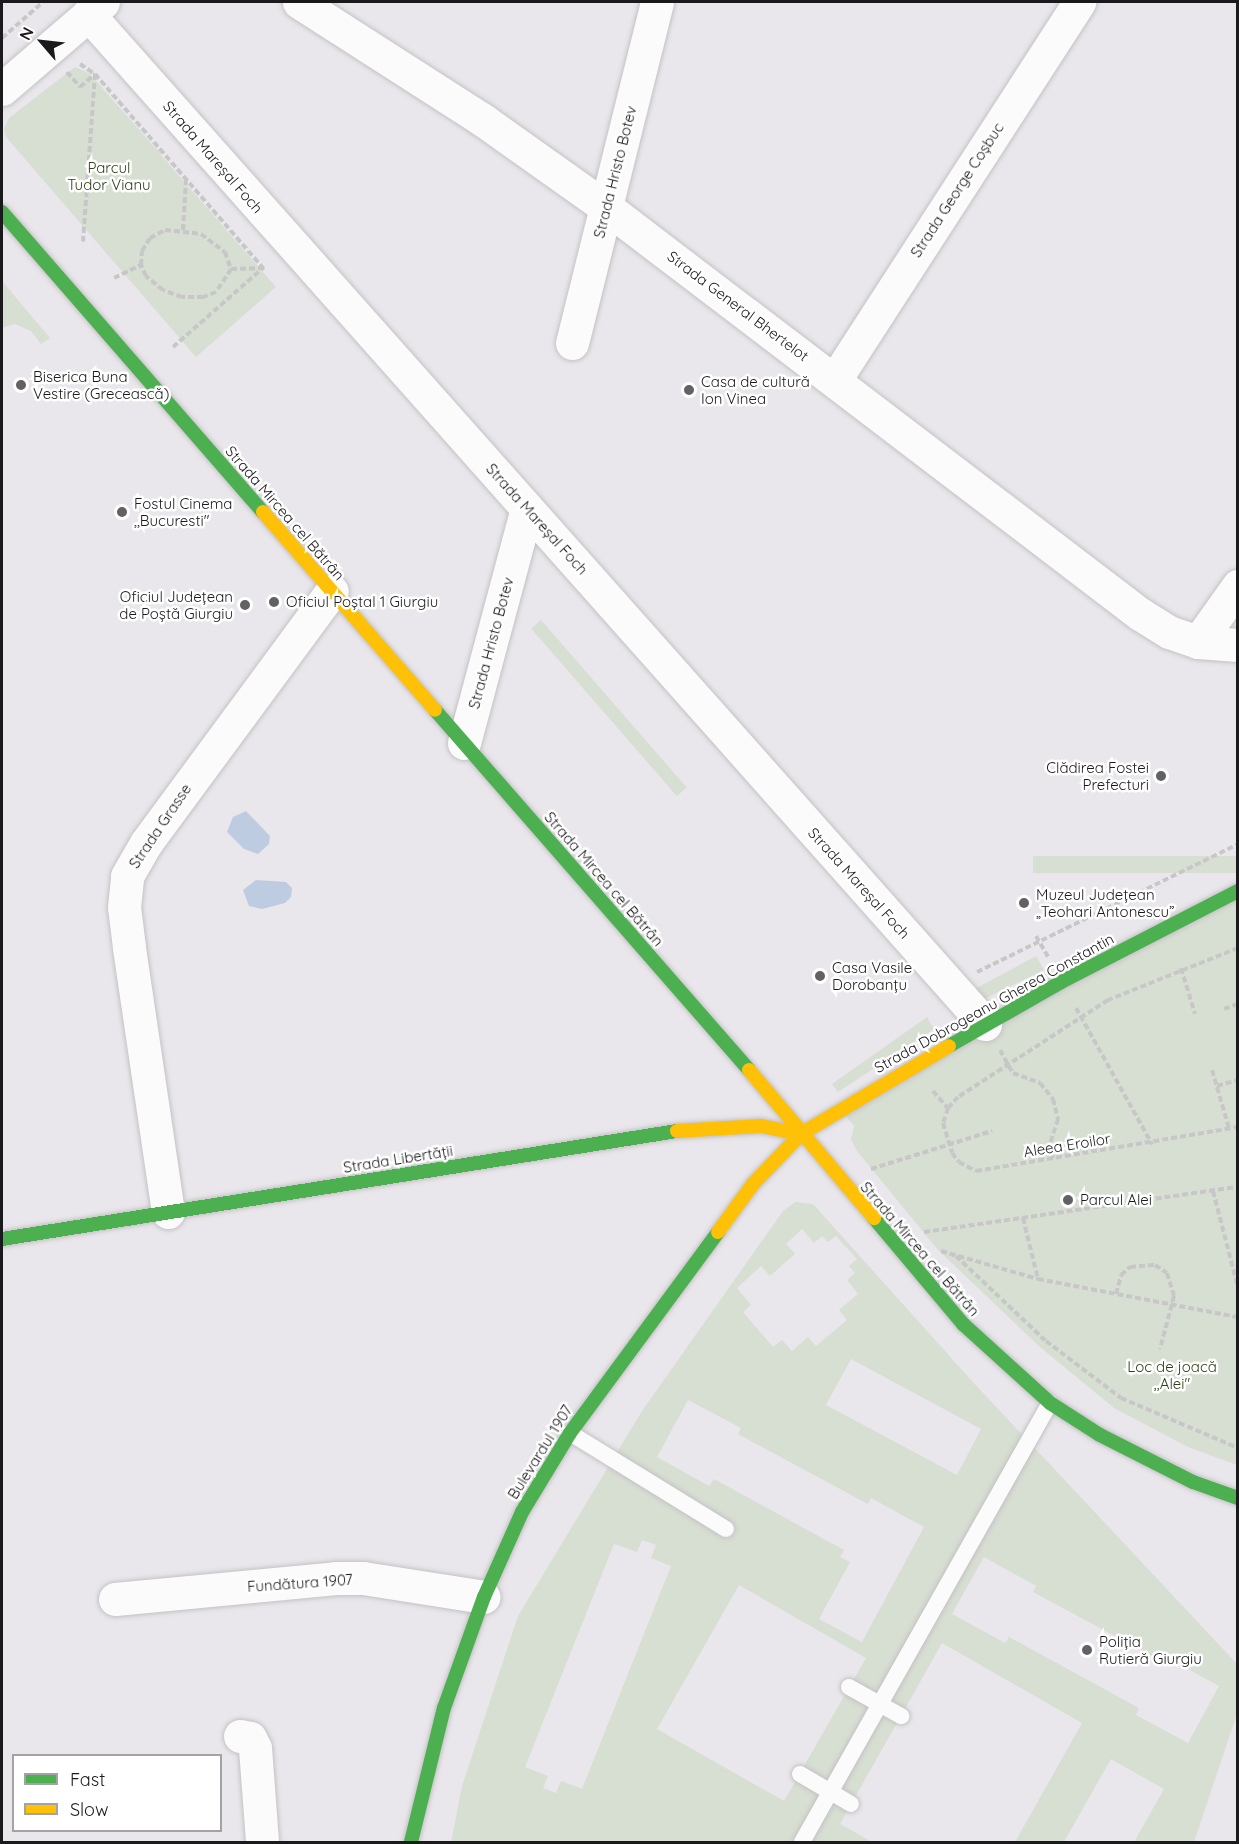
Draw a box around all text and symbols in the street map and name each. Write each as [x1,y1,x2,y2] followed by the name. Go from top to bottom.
[12,12,72,72] north arrow
[15,24,38,43] text: N
[159,97,267,217] street label: Strada Mareșal Foch
[590,104,640,240] street label: Strada Hristo Botev
[907,119,1007,261] street label: Strada George Coșbuc
[67,158,151,193] park label: Parcul Tudor Vianu
[664,247,812,365] street label: Strada General Bhertelot
[33,367,169,402] place label: Biserica Buna Vestire (Grecească)
[701,372,810,407] place label: Casa de cultură Ion Vinea
[14,378,28,392] marker: Biserica Buna Vestire (Grecească)
[682,383,696,397] marker: Casa de cultură Ion Vinea
[222,442,348,584] street label: Strada Mircea cel Bătrân
[482,460,592,578] street label: Strada Mareșal Foch
[134,494,232,529] place label: Fostul Cinema ,,Bucuresti"
[115,505,129,519] marker: Fostul Cinema ,,Bucuresti"
[465,575,517,711] street label: Strada Hristo Botev
[119,587,233,622] place label: Oficiul Județean de Poștă Giurgiu
[286,593,438,611] place label: Oficiul Poștal 1 Giurgiu
[267,595,281,609] marker: Oficiul Poștal 1 Giurgiu
[238,598,252,612] marker: Oficiul Județean de Poștă Giurgiu
[1046,758,1149,793] place label: Clădirea Fostei Prefecturi
[1154,769,1168,783] marker: Clădirea Fostei Prefecturi
[125,780,195,872] street label: Strada Grasse
[541,808,667,950] street label: Strada Mircea cel Bătrân
[804,824,914,942] street label: Strada Mareșal Foch
[1036,885,1174,920] place label: Muzeul Județean „Teohari Antonescu”
[1017,896,1031,910] marker: Muzeul Județean „Teohari Antonescu”
[871,929,1117,1077] street label: Strada Dobrogeanu Gherea Constantin
[832,958,912,993] place label: Casa Vasile Dorobanțu
[813,969,827,983] marker: Casa Vasile Dorobanțu
[1022,1129,1112,1161] street label: Aleea Eroilor
[342,1141,454,1177] street label: Strada Libertății
[857,1178,983,1320] street label: Strada Mircea cel Bătrân
[1080,1191,1152,1209] place label: Parcul Alei
[1061,1193,1075,1207] marker: Parcul Alei
[1127,1357,1217,1392] park label: Loc de joacă ,,Alei"
[504,1402,576,1502] street label: Bulevardul 1907
[247,1570,353,1596] street label: Fundătura 1907
[1099,1632,1202,1667] place label: Poliția Rutieră Giurgiu
[1080,1643,1094,1657] marker: Poliția Rutieră Giurgiu
[12,1754,222,1832] legend
[70,1768,105,1791] text: Fast
[70,1798,108,1821] text: Slow

